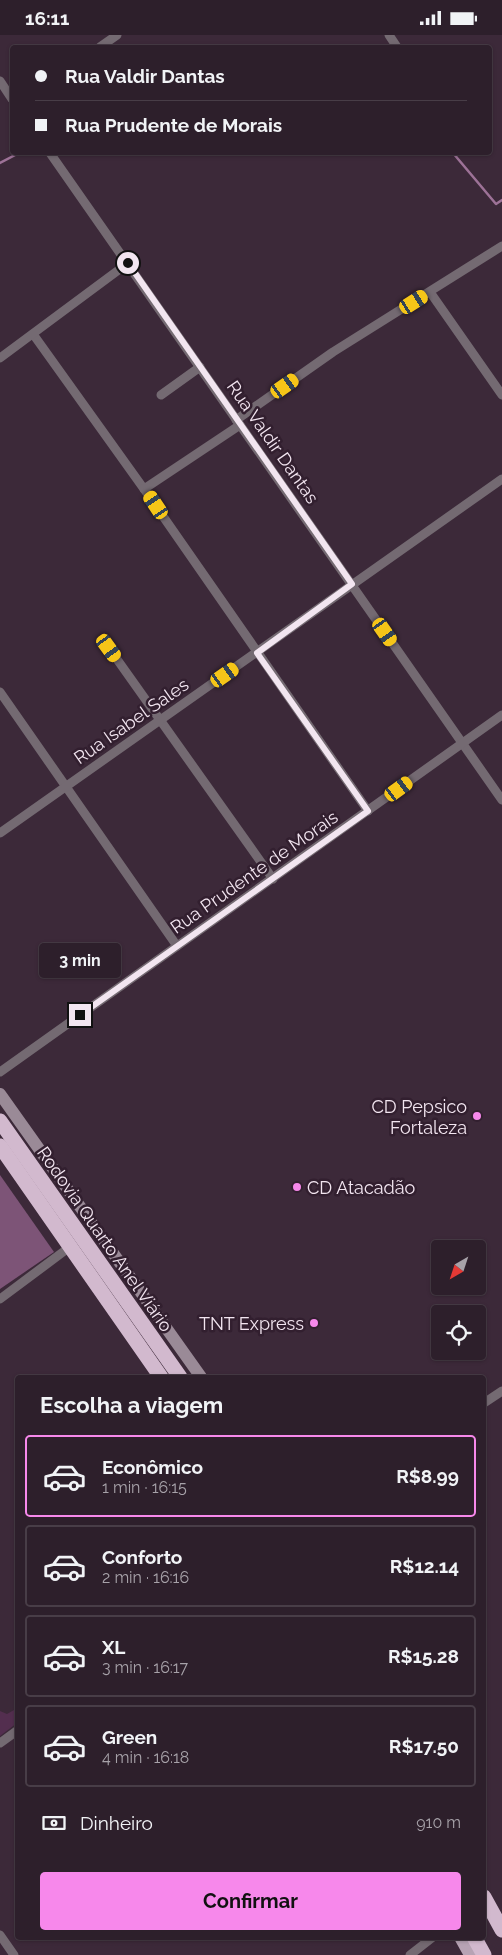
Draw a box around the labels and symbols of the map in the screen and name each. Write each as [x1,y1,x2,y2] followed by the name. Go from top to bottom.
[117,252,139,274] route start
[397,288,430,316] car
[268,371,301,401] car
[223,376,323,508] street label: Rua Valdir Dantas
[141,488,170,522] car
[370,615,399,649] car
[94,631,123,665] car
[208,660,241,690] car
[70,673,193,768] street label: Rua Isabel Sales
[382,774,415,804] car
[166,806,342,938] street label: Rua Prudente de Morais
[39,943,121,977] callout: 3 min
[69,1004,91,1026] route end
[371,1096,467,1138] place label: CD Pepsico Fortaleza
[471,1110,483,1122] marker: CD Pepsico Fortaleza
[33,1142,177,1336] street label: Rodovia Quarto Anel Viário
[307,1177,416,1198] place label: CD Atacadão
[291,1181,303,1193] marker: CD Atacadão
[431,1240,486,1295] north arrow
[199,1313,304,1334] place label: TNT Express
[308,1317,320,1329] marker: TNT Express

